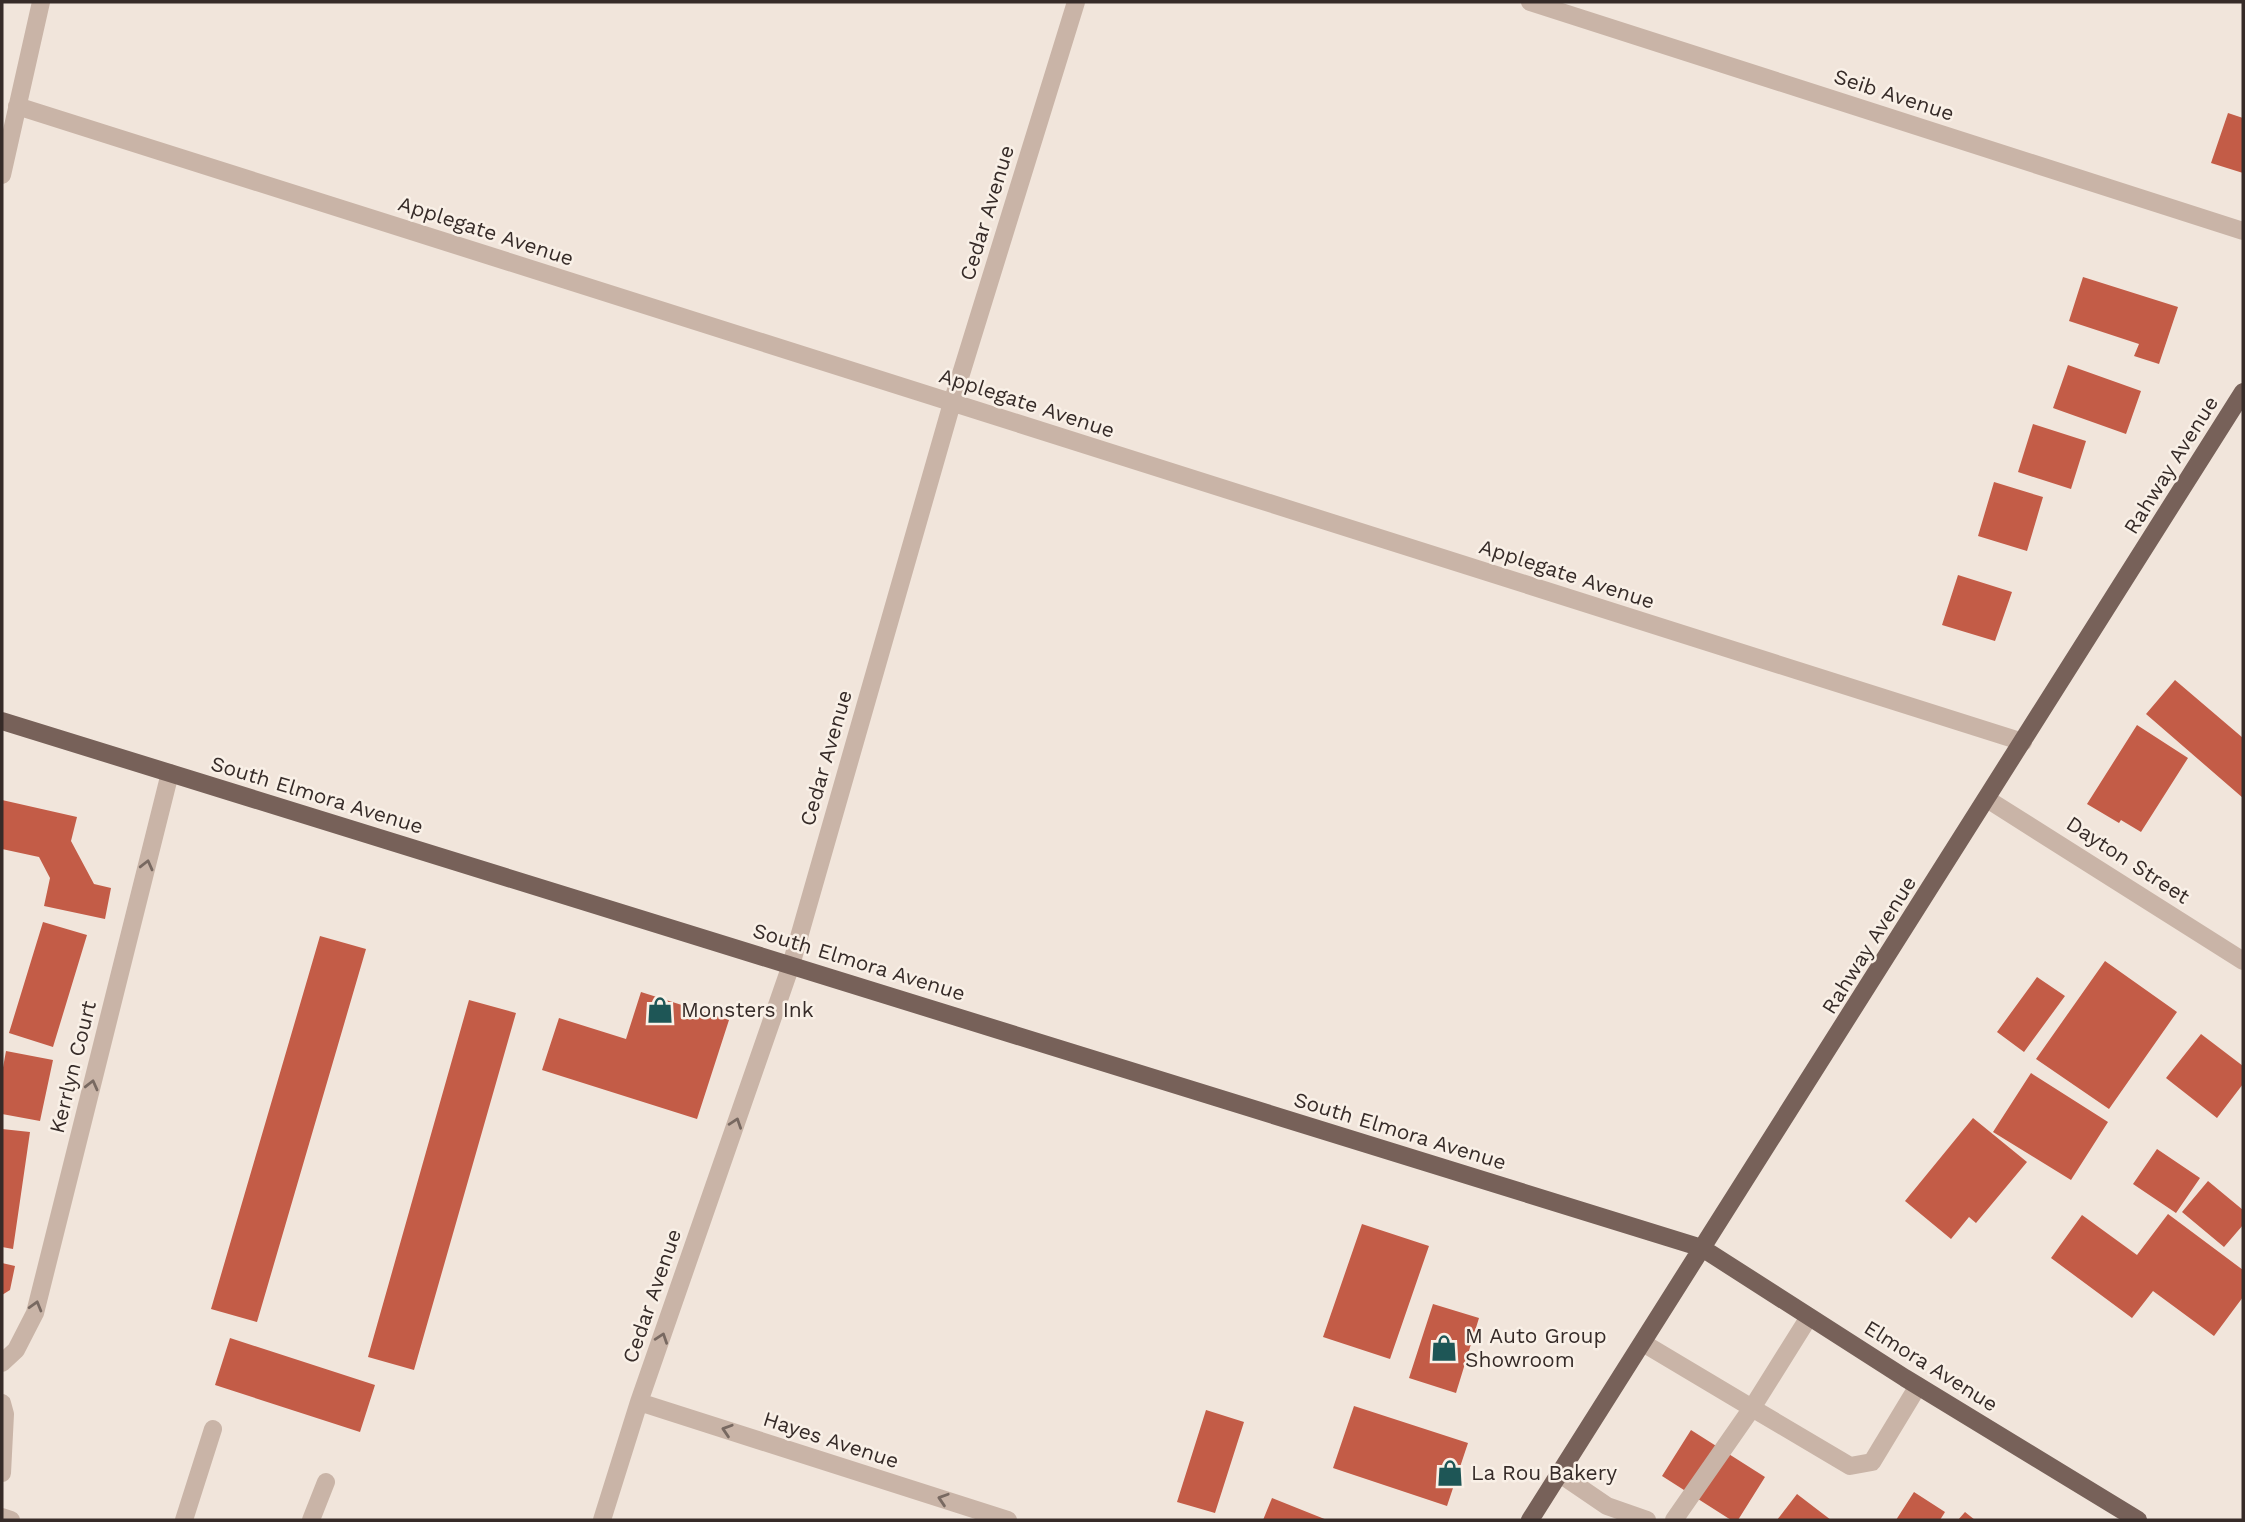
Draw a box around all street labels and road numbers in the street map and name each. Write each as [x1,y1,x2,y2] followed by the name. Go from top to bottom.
[1831,63,1957,126] street label: Seib Avenue
[954,142,1019,284] street label: Cedar Avenue
[395,190,577,271] street label: Applegate Avenue
[936,362,1118,443] street label: Applegate Avenue
[2118,391,2223,538] street label: Rahway Avenue
[1476,533,1658,614] street label: Applegate Avenue
[794,687,857,829] street label: Cedar Avenue
[208,750,426,839] street label: South Elmora Avenue
[2062,810,2195,909] street label: Dayton Street
[1816,871,1921,1018] street label: Rahway Avenue
[750,917,968,1006] street label: South Elmora Avenue
[44,998,101,1136] street label: Kerrlyn Court
[1291,1086,1509,1175] street label: South Elmora Avenue
[617,1225,686,1366] street label: Cedar Avenue
[1860,1315,2003,1417] street label: Elmora Avenue
[760,1406,902,1473] street label: Hayes Avenue

